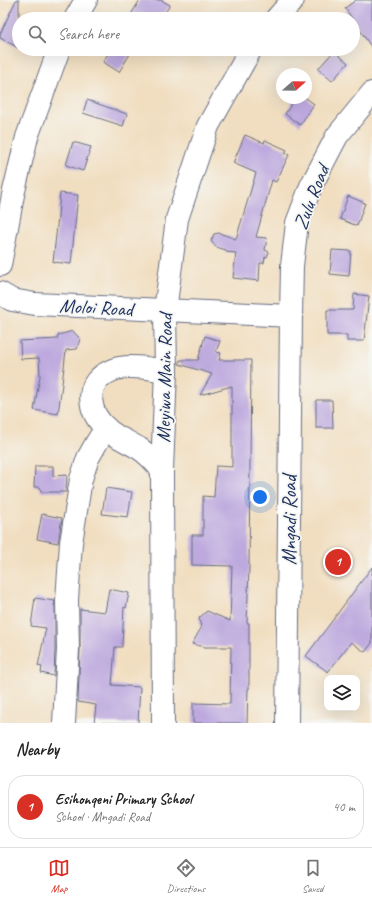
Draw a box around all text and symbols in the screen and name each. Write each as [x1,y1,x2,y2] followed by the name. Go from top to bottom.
[12,12,360,56] search box
[26,23,48,45] icon: search
[58,25,119,44] text: Search here
[276,68,312,104] north arrow
[288,159,336,233] street label: Zulu Road
[59,293,136,322] street label: Moloi Road
[151,310,178,443] street label: Meyiwa Main Road
[277,472,302,565] street label: Mngadi Road
[250,487,270,507] your location
[325,547,351,577] pin: 1
[324,675,360,711] map controls
[324,675,360,711] button: layers
[16,739,59,760] text: Nearby
[55,790,192,809] text: Esihonqeni Primary School
[27,799,33,815] text: 1
[333,799,355,815] text: 40 m
[55,809,150,825] text: School · Mngadi Road
[48,857,70,895] tab: Map
[167,857,205,895] tab: Directions
[302,857,324,895] tab: Saved

